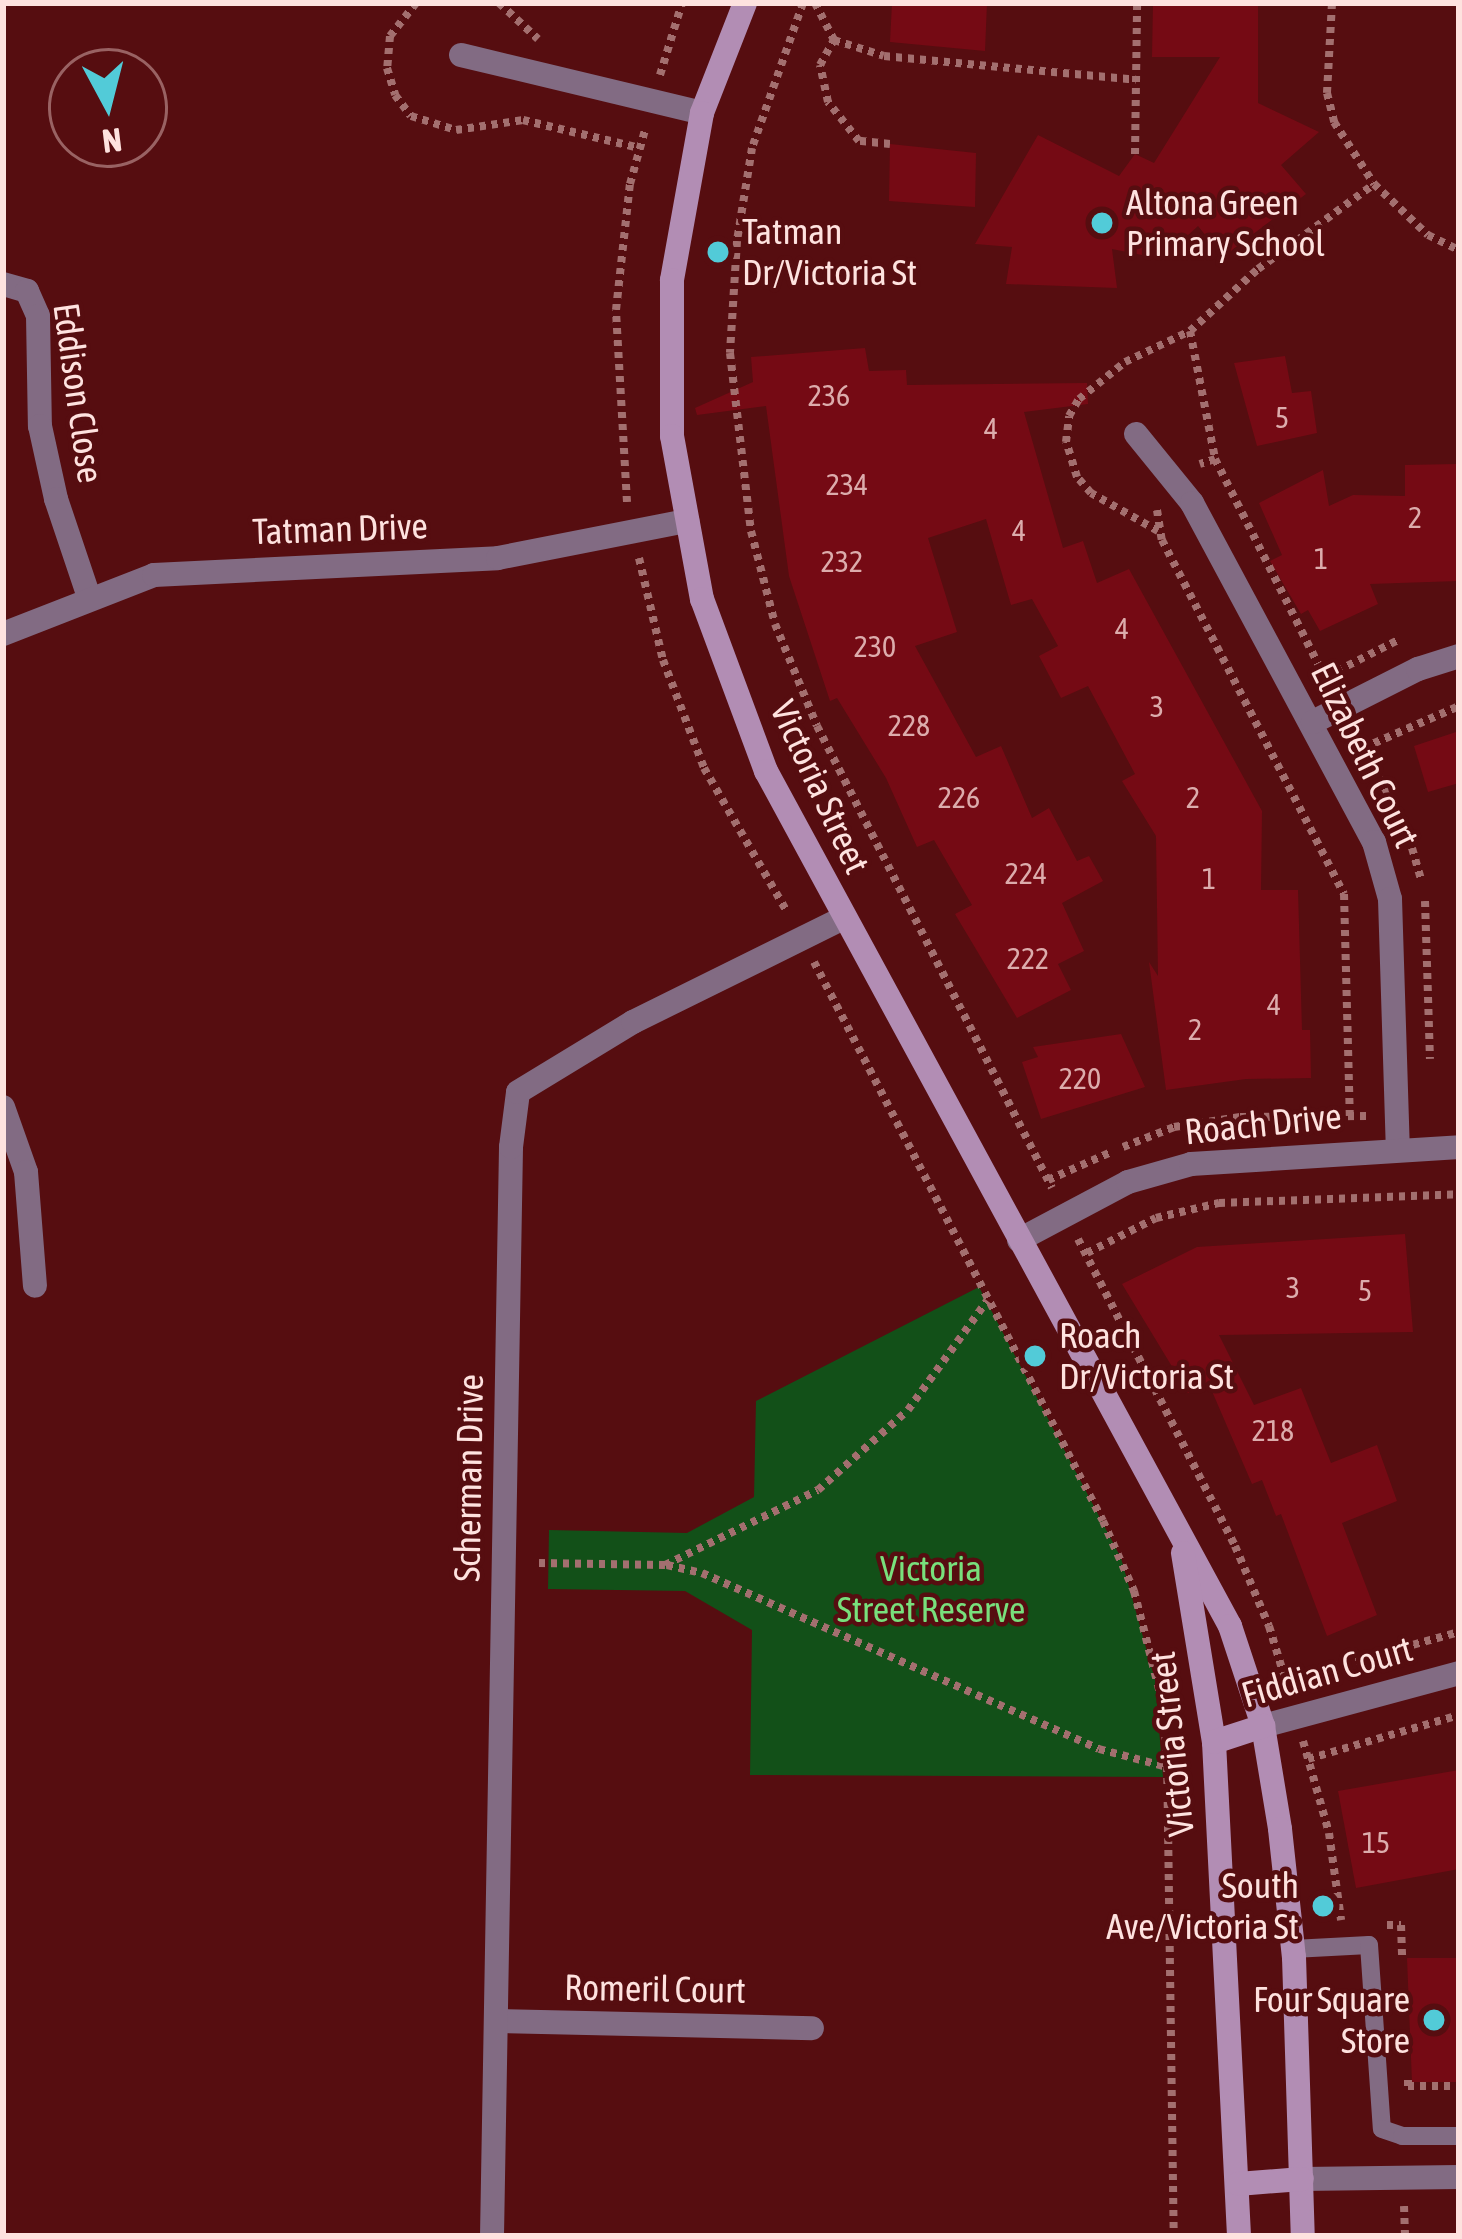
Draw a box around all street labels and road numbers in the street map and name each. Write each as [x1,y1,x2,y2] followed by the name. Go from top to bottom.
[44,300,112,486] street label: Eddison Close
[252,504,428,554] street label: Tatman Drive
[1302,656,1428,854] street label: Elizabeth Court
[761,694,879,880] street label: Victoria Street
[1183,1094,1343,1154] street label: Roach Drive
[446,1374,492,1582] street label: Scherman Drive
[1237,1627,1417,1717] street label: Fiddian Court
[1141,1649,1203,1839] street label: Victoria Street
[564,1966,746,2012] street label: Romeril Court

